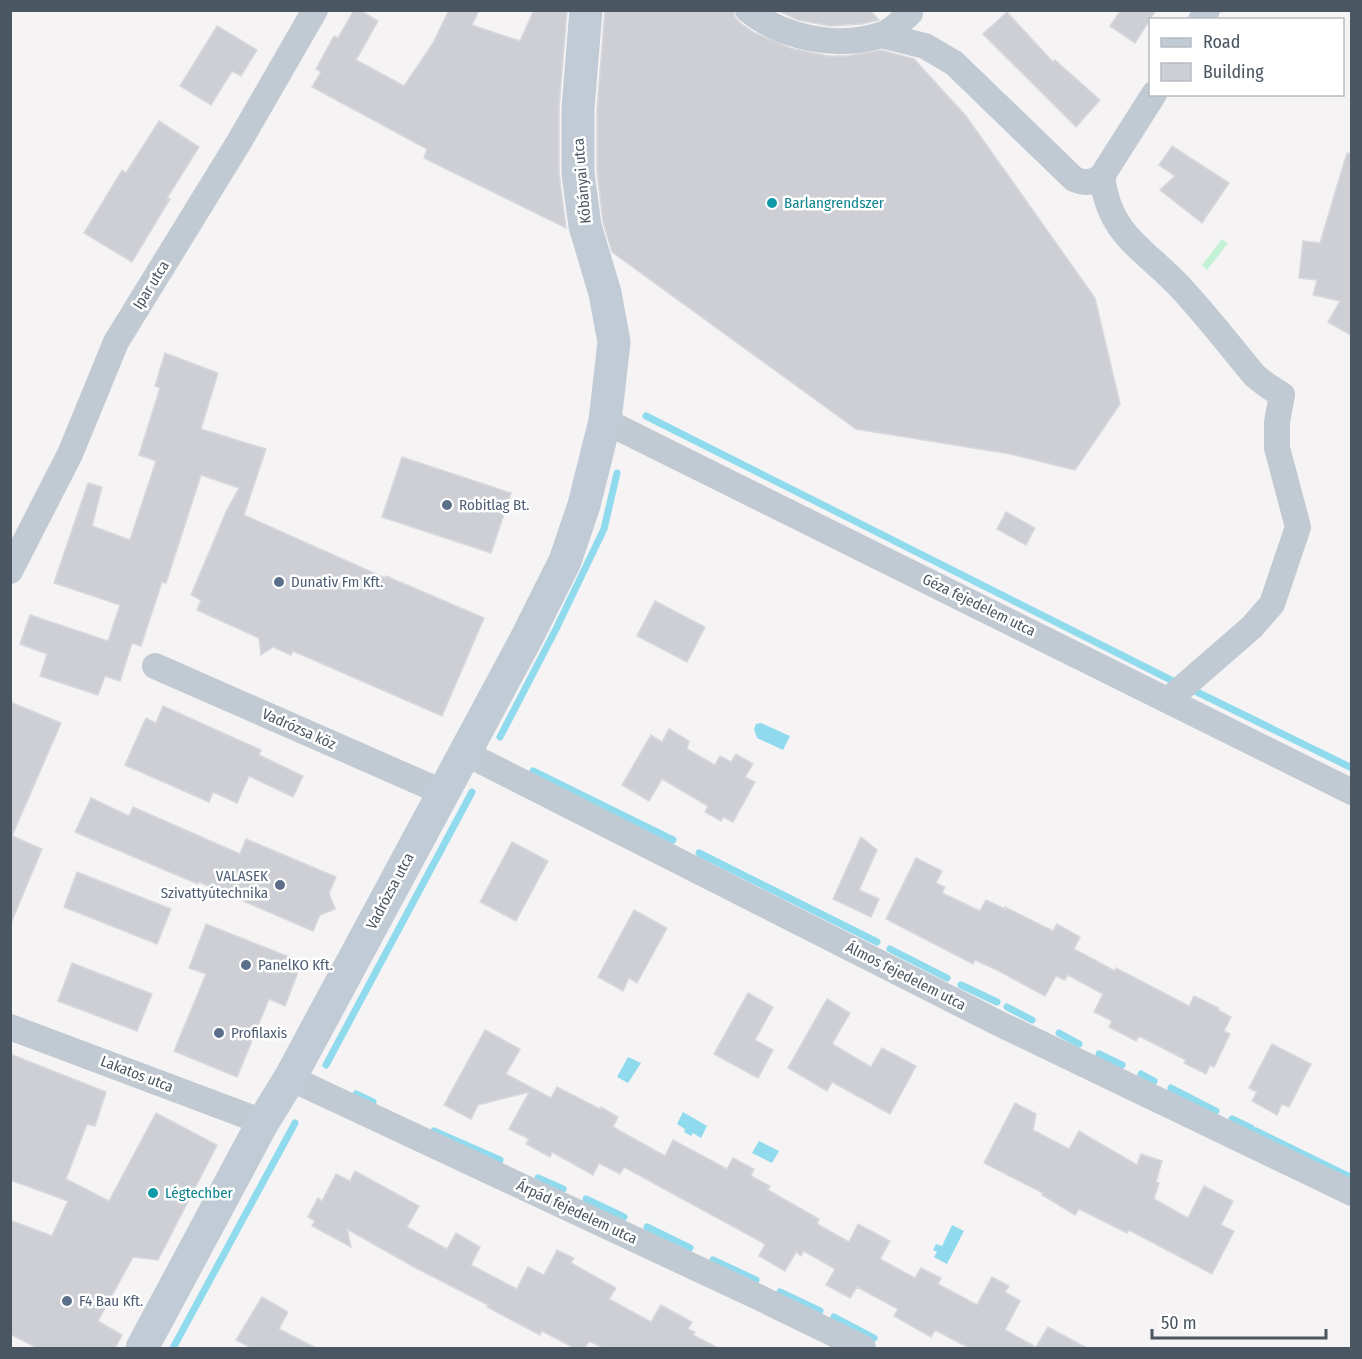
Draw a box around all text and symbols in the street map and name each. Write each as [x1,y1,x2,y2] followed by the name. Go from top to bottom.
[1149,18,1344,96] legend
[1203,31,1240,53] text: Road
[1203,61,1264,83] text: Building
[569,137,595,225] street label: Kőbányai utca
[784,194,885,212] place label: Barlangrendszer
[765,196,779,210] marker: Barlangrendszer
[129,257,173,313] street label: Ipar utca
[459,496,529,514] place label: Robitlag Bt.
[440,498,454,512] marker: Robitlag Bt.
[920,570,1038,640] street label: Géza fejedelem utca
[291,573,383,591] place label: Dunativ Fm Kft.
[272,575,286,589] marker: Dunativ Fm Kft.
[259,705,339,753] street label: Vadrózsa köz
[362,850,418,932] street label: Vadrózsa utca
[161,867,268,902] place label: VALASEK Szivattyútechnika
[273,878,287,892] marker: VALASEK Szivattyútechnika
[843,938,969,1014] street label: Álmos fejedelem utca
[258,956,333,974] place label: PanelKO Kft.
[239,958,253,972] marker: PanelKO Kft.
[231,1024,287,1042] place label: Profilaxis
[212,1026,226,1040] marker: Profilaxis
[98,1052,176,1096] street label: Lakatos utca
[514,1176,640,1248] street label: Árpád fejedelem utca
[165,1184,234,1202] place label: Légtechber
[146,1186,160,1200] marker: Légtechber
[79,1292,143,1310] place label: F4 Bau Kft.
[60,1294,74,1308] marker: F4 Bau Kft.
[1152,1302,1326,1340] scale bar
[1161,1312,1197,1334] text: 50 m

